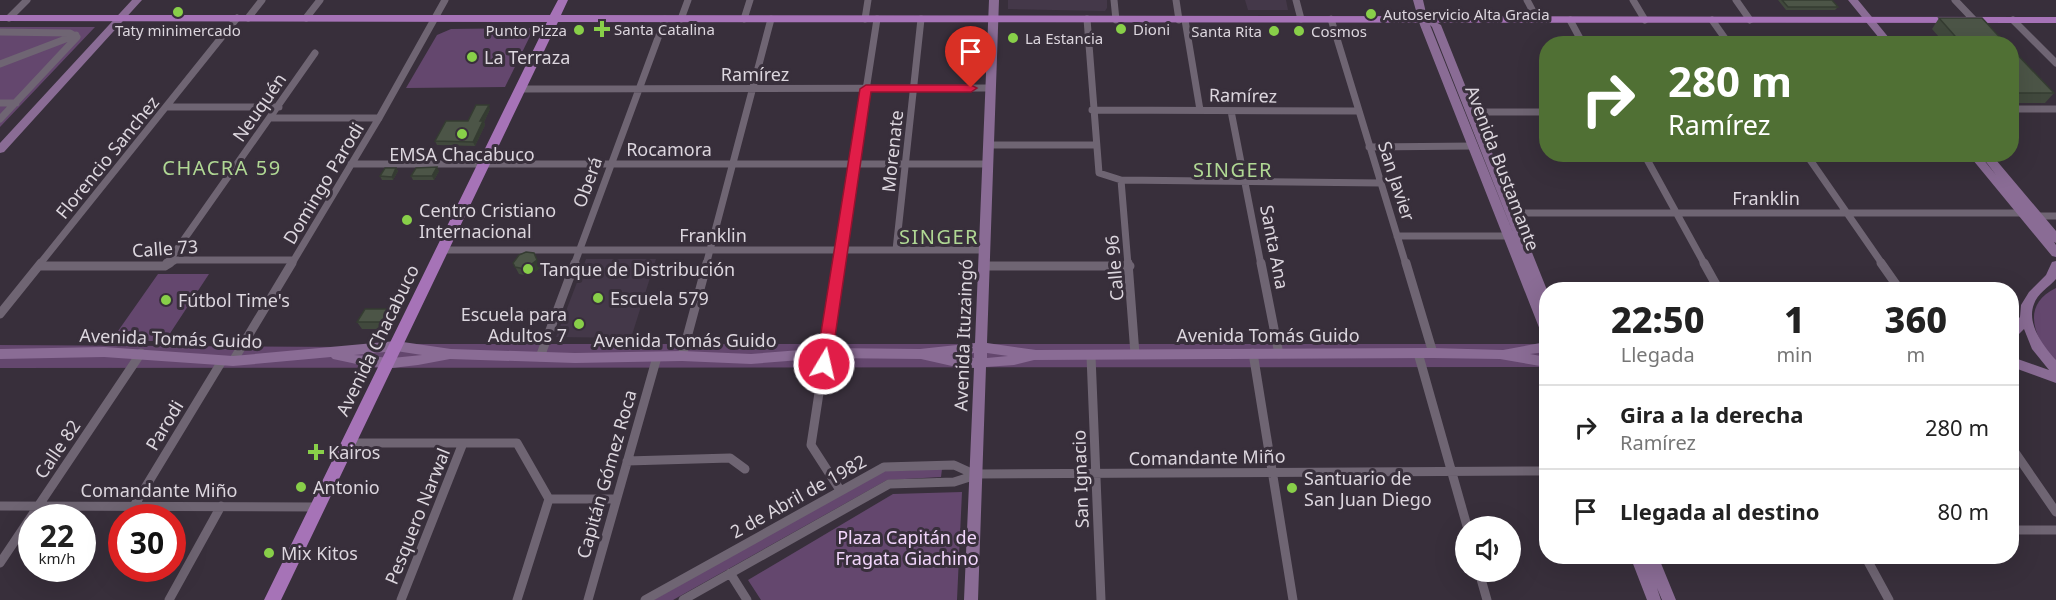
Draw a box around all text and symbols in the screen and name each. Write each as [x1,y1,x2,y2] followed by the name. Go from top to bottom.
[1383,4,1550,24] place label: Autoservicio Alta Gracia
[171,5,185,19] marker: Taty minimercado
[1364,7,1378,21] marker: Autoservicio Alta Gracia
[614,19,715,39] place label: Santa Catalina
[1133,19,1170,39] place label: Dioni
[115,20,241,40] place label: Taty minimercado
[486,20,567,40] place label: Punto Pizza
[1191,21,1262,41] place label: Santa Rita
[1311,21,1367,41] place label: Cosmos
[595,22,609,36] marker: Santa Catalina
[1114,22,1128,36] marker: Dioni
[572,23,586,37] marker: Punto Pizza
[1267,24,1281,38] marker: Santa Rita
[1292,24,1306,38] marker: Cosmos
[945,26,996,88] pin
[1025,28,1103,48] place label: La Estancia
[1006,31,1020,45] marker: La Estancia
[954,35,987,68] icon: arrive
[484,45,570,69] place label: La Terraza
[465,50,479,64] marker: La Terraza
[1668,52,1792,109] text: 280 m
[1569,60,1647,138] icon: right
[721,62,789,86] street label: Ramírez
[227,68,291,146] street label: Neuquén
[1209,82,1277,108] street label: Ramírez
[1460,82,1546,254] street label: Avenida Bustamante
[50,91,164,223] street label: Florencio Sanchez
[1668,106,1770,143] text: Ramírez
[876,109,908,193] street label: Morenate
[277,118,369,248] street label: Domingo Parodi
[455,127,469,141] marker: EMSA Chacabuco
[626,137,712,161] street label: Rocamora
[1373,138,1421,224] street label: San Javier
[389,142,535,166] place label: EMSA Chacabuco
[567,153,607,211] street label: Oberá
[162,154,282,181] district label: CHACRA 59
[1193,156,1273,183] district label: SINGER
[1732,186,1800,210] street label: Franklin
[419,198,556,243] place label: Centro Cristiano Internacional
[1255,203,1295,291] street label: Santa Ana
[400,213,414,227] marker: Centro Cristiano Internacional
[679,223,747,247] street label: Franklin
[899,223,979,250] district label: SINGER
[131,234,199,262] street label: Calle 73
[1099,234,1129,302] street label: Calle 96
[540,257,735,281] place label: Tanque de Distribución
[948,258,978,412] street label: Avenida Ituzaingó
[330,260,424,420] street label: Avenida Chacabuco
[521,262,535,276] marker: Tanque de Distribución
[610,286,709,310] place label: Escuela 579
[178,288,290,312] place label: Fútbol Time's
[591,291,605,305] marker: Escuela 579
[159,293,173,307] marker: Fútbol Time's
[1611,295,1704,344] text: 22:50
[1784,295,1805,344] text: 1
[1885,295,1947,344] text: 360
[461,302,567,347] place label: Escuela para Adultos 7
[572,317,586,331] marker: Escuela para Adultos 7
[79,323,263,353] street label: Avenida Tomás Guido
[1176,323,1360,347] street label: Avenida Tomás Guido
[593,328,777,352] street label: Avenida Tomás Guido
[792,332,856,396] position arrow
[1621,341,1695,368] text: Llegada
[1776,341,1813,368] text: min
[1906,341,1925,368] text: m
[570,387,642,561] street label: Capitán Gómez Roca
[140,395,188,455] street label: Parodi
[1620,399,1804,429] text: Gira a la derecha
[1569,411,1602,444] icon: right
[1925,412,1989,442] text: 280 m
[29,415,85,483] street label: Calle 82
[1066,429,1094,529] street label: San Ignacio
[1620,429,1696,456] text: Ramírez
[328,440,380,464] place label: Kairos
[379,444,455,588] street label: Pesquero Narwal
[1128,444,1286,470] street label: Comandante Miño
[309,445,323,459] marker: Kairos
[726,449,870,543] street label: 2 de Abril de 1982
[1304,466,1432,511] place label: Santuario de San Juan Diego
[313,475,380,499] place label: Antonio
[81,478,237,502] street label: Comandante Miño
[294,480,308,494] marker: Antonio
[1285,481,1299,495] marker: Santuario de San Juan Diego
[1569,495,1602,528] icon: arrive
[1620,496,1820,526] text: Llegada al destino
[1938,496,1989,526] text: 80 m
[108,504,186,582] speed limit sign: 30
[40,515,74,556] text: 22
[1455,516,1521,582] map controls
[1455,516,1521,582] button: sound
[835,525,979,570] park label: Plaza Capitán de Fragata Giachino
[281,541,358,565] place label: Mix Kitos
[262,546,276,560] marker: Mix Kitos
[39,548,75,568] text: km/h

